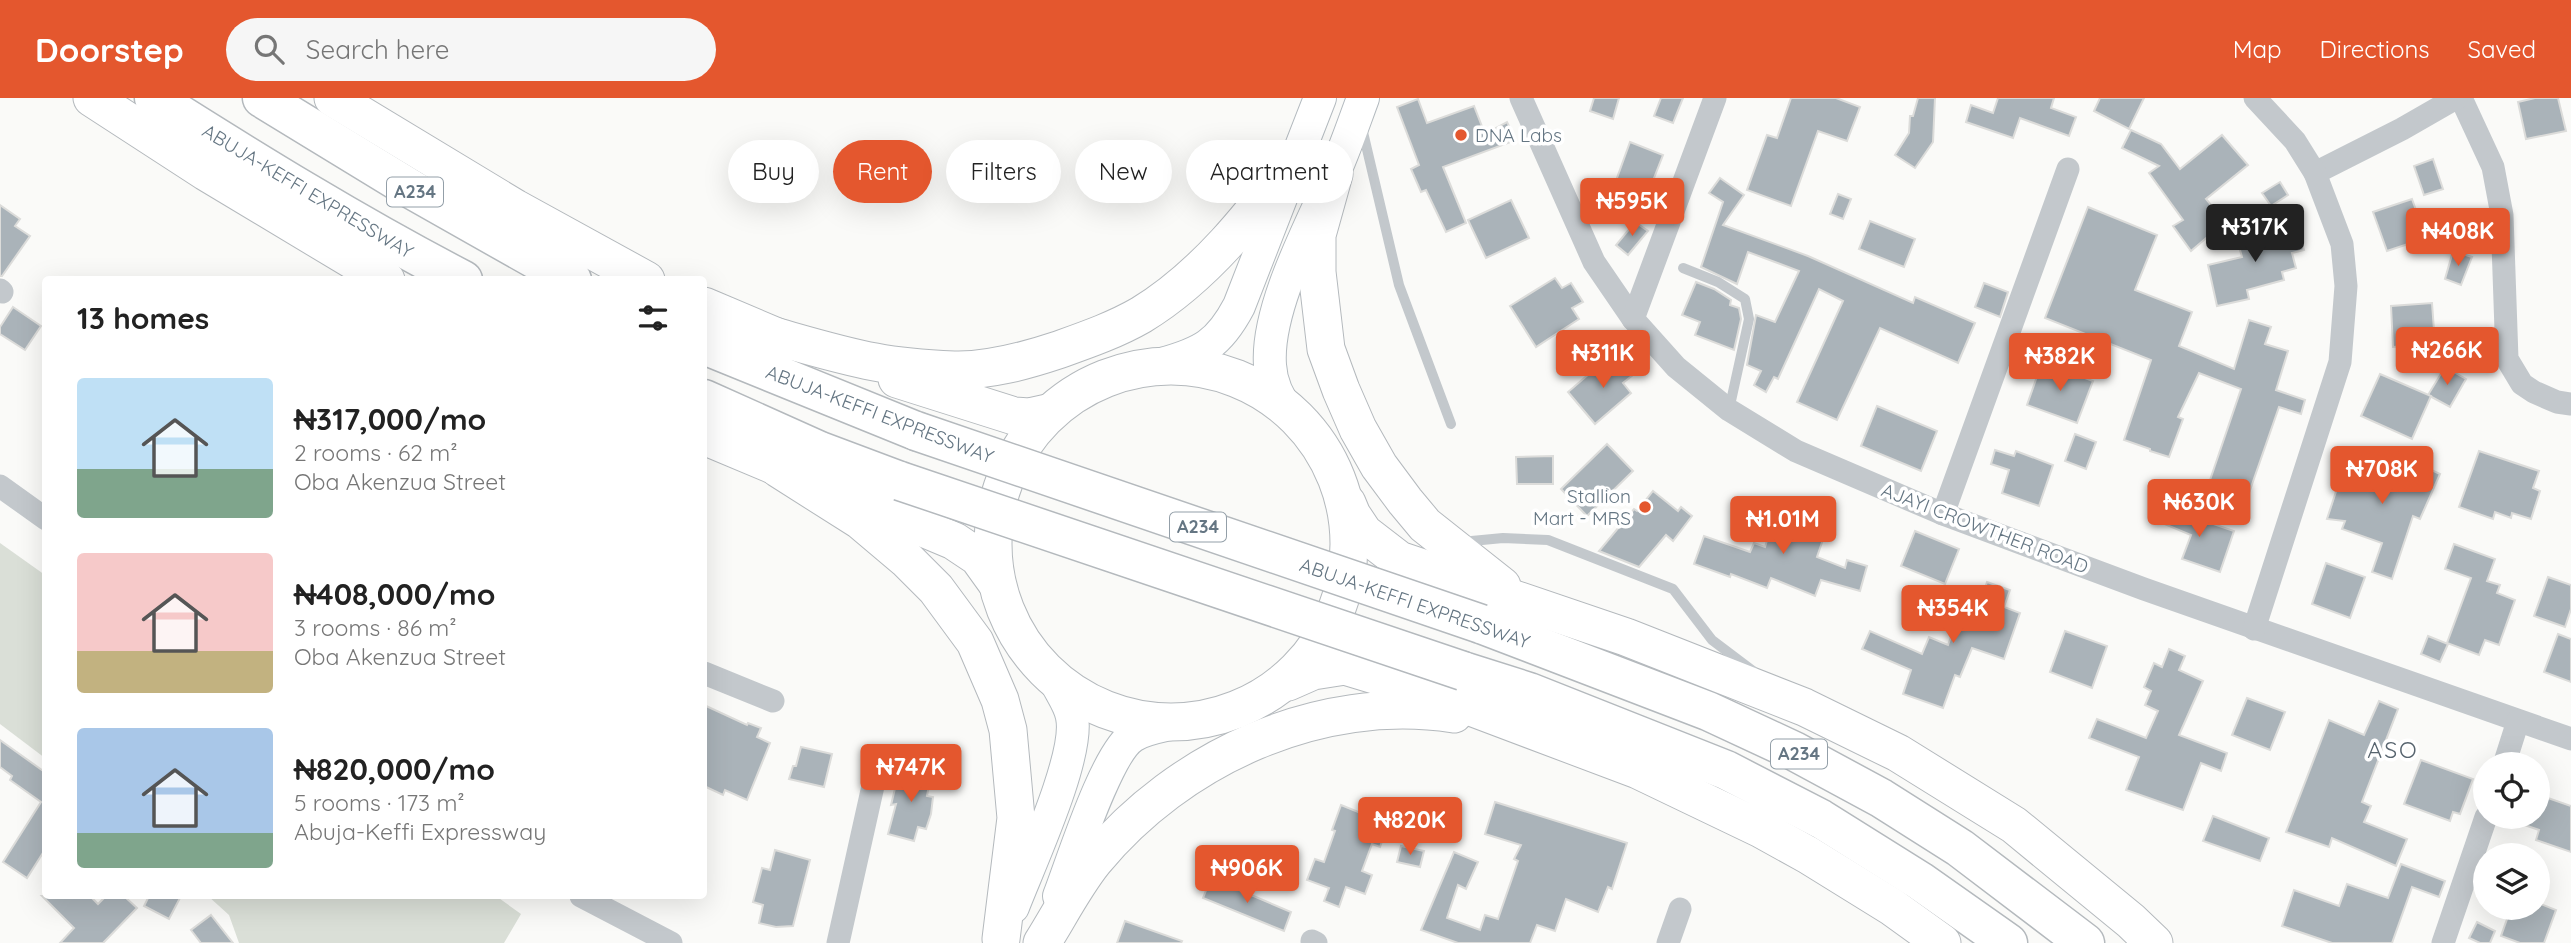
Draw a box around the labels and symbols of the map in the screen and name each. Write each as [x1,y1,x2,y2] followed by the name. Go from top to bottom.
[198,118,418,264] street label: ABUJA-KEFFI EXPRESSWAY
[1475,123,1562,147] place label: DNA Labs
[1453,127,1469,143] marker: DNA Labs
[387,178,443,206] road number: A234
[1583,178,1681,238] pin: ₦595K
[2206,204,2304,264] pin: ₦317K
[2409,208,2507,268] pin: ₦408K
[2398,328,2496,387] pin: ₦266K
[1554,330,1652,390] pin: ₦311K
[2011,334,2109,393] pin: ₦382K
[763,359,998,469] street label: ABUJA-KEFFI EXPRESSWAY
[2333,446,2431,506] pin: ₦708K
[1878,477,2092,579] street label: AJAYI CROWTHER ROAD
[2150,480,2248,539] pin: ₦630K
[1533,484,1631,530] place label: Stallion Mart - MRS
[1726,496,1840,556] pin: ₦1.01M
[1637,499,1653,515] marker: Stallion Mart - MRS
[1170,512,1226,542] road number: A234
[1297,552,1534,654] street label: ABUJA-KEFFI EXPRESSWAY
[1904,586,2002,645] pin: ₦354K
[2367,735,2419,764] district label: ASO
[1771,740,1827,768] road number: A234
[862,744,960,804] pin: ₦747K
[1361,798,1459,857] pin: ₦820K
[1198,846,1296,905] pin: ₦906K

